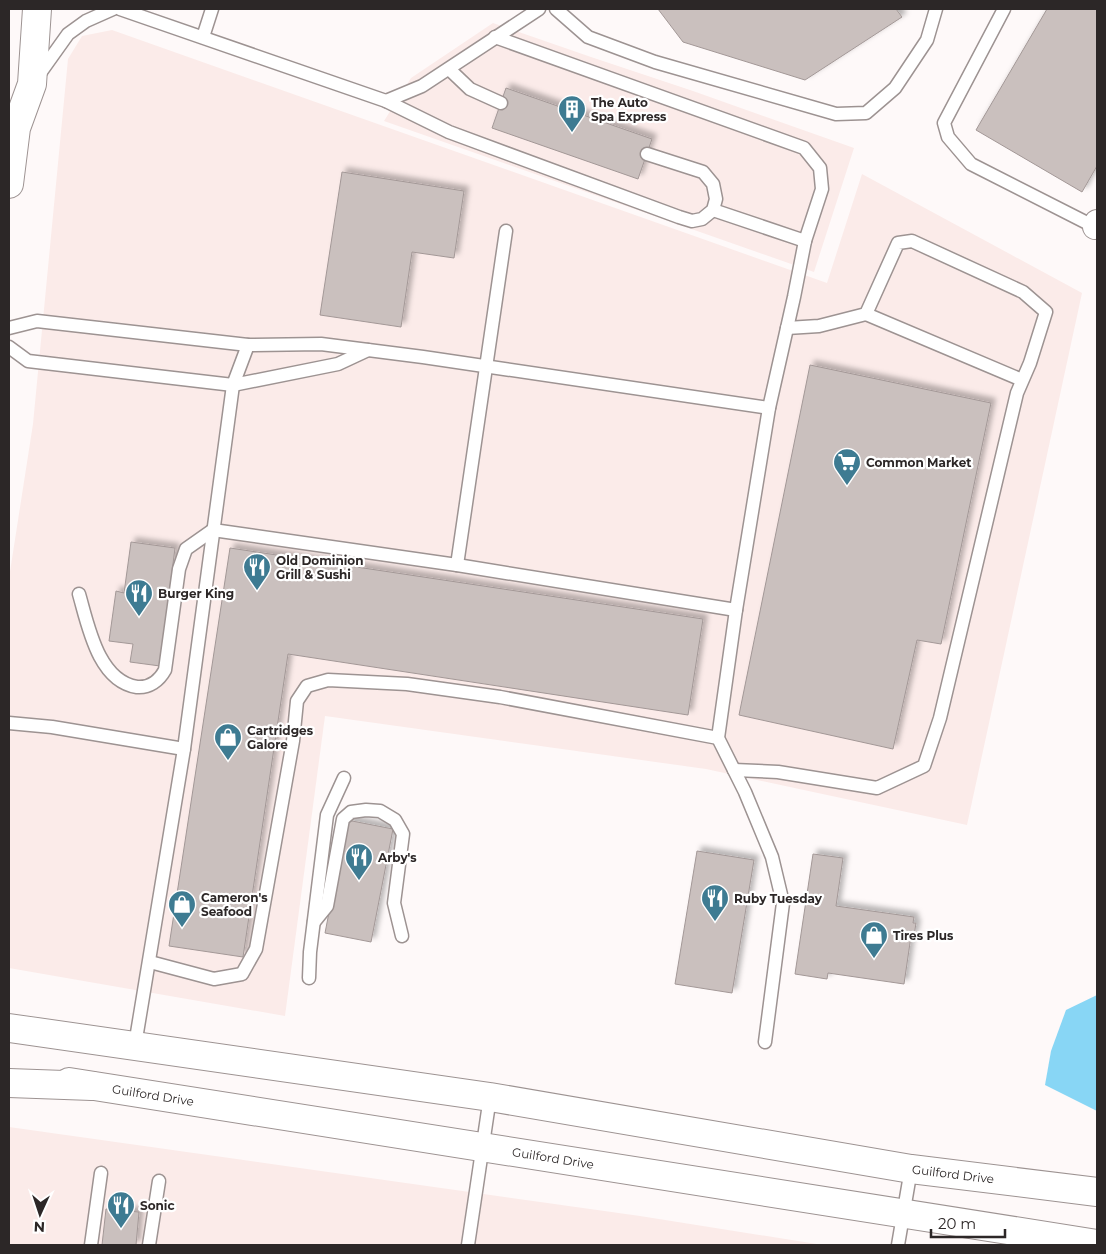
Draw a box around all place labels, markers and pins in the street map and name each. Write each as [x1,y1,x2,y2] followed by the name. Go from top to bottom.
[557,94,587,133] building icon: The Auto Spa Express
[591,95,667,124] place label: The Auto Spa Express
[832,447,862,486] supermarket icon: Common Market
[866,455,972,470] place label: Common Market
[242,552,272,591] restaurant icon: Old Dominion Grill & Sushi
[276,553,363,582] place label: Old Dominion Grill & Sushi
[124,578,154,617] restaurant icon: Burger King
[158,586,234,601] place label: Burger King
[213,722,243,761] shop icon: Cartridges Galore
[247,723,314,752] place label: Cartridges Galore
[344,842,374,881] restaurant icon: Arby's
[377,850,417,865] place label: Arby's
[700,883,730,922] restaurant icon: Ruby Tuesday
[167,889,197,928] shop icon: Cameron's Seafood
[201,890,268,919] place label: Cameron's Seafood
[734,891,823,906] place label: Ruby Tuesday
[859,920,889,959] shop icon: Tires Plus
[893,928,954,943] place label: Tires Plus
[106,1190,136,1229] restaurant icon: Sonic
[140,1198,175,1213] place label: Sonic

